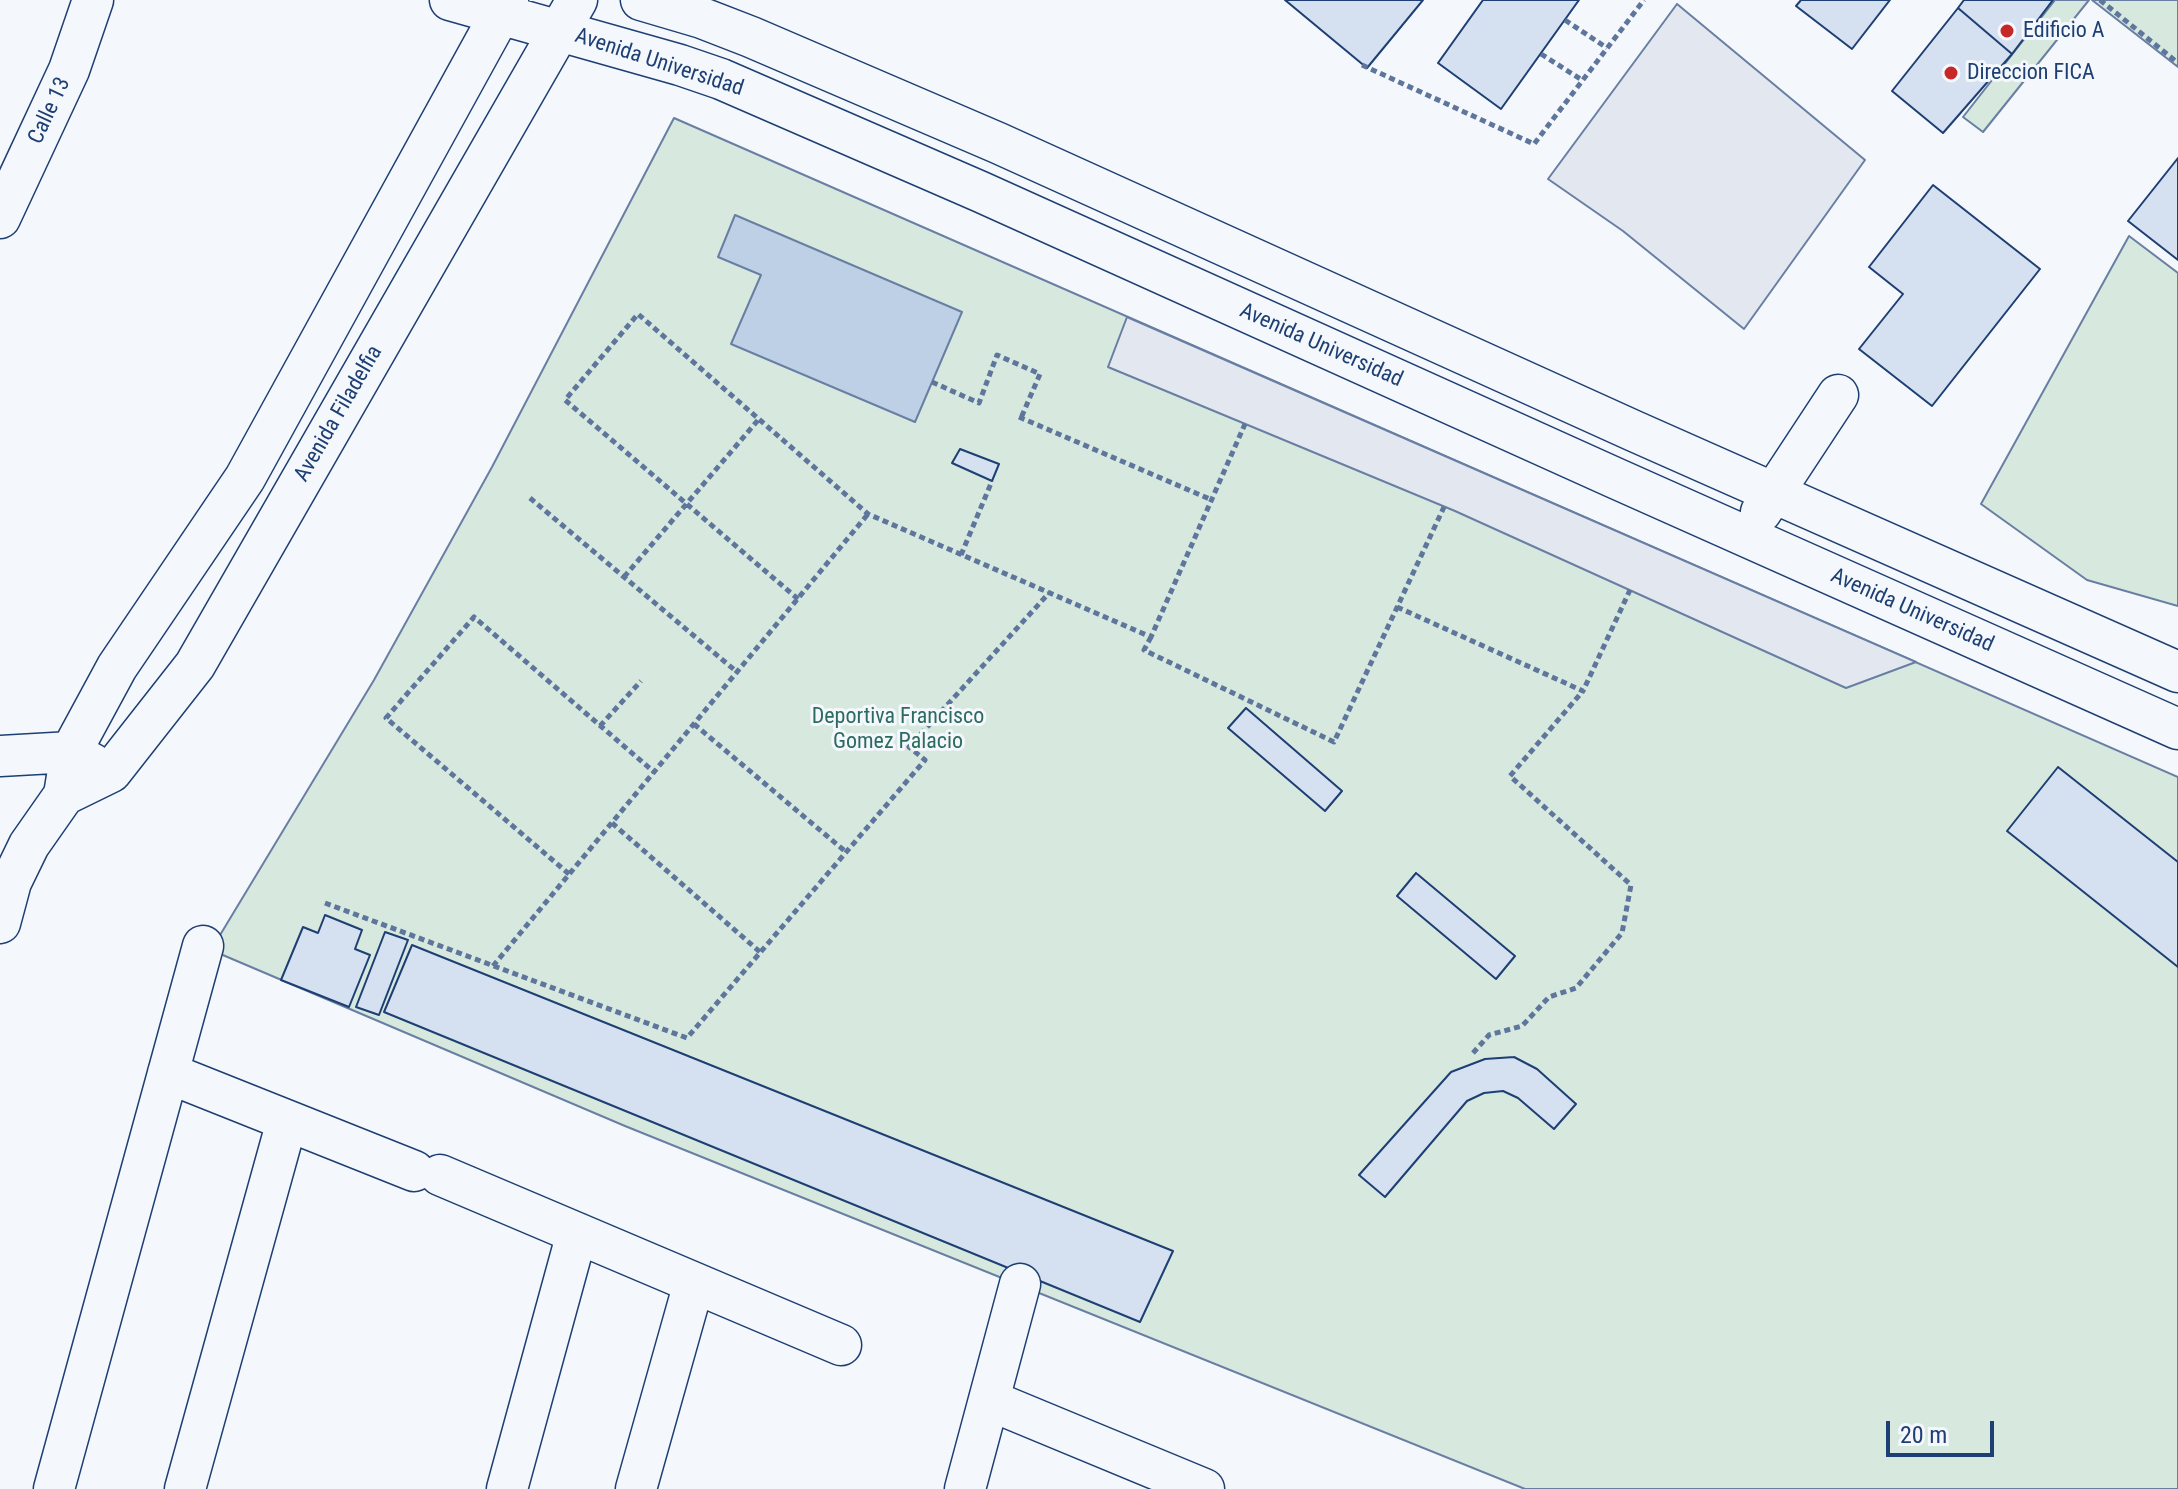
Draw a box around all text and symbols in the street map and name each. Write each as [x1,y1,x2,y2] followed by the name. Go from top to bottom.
[2023,18,2104,44] place label: Edificio A
[1998,22,2016,40] marker: Edificio A
[571,23,747,103] street label: Avenida Universidad
[1967,60,2095,86] place label: Direccion FICA
[1942,64,1960,82] marker: Direccion FICA
[23,74,77,148] street label: Calle 13
[1235,298,1407,394] street label: Avenida Universidad
[289,341,389,487] street label: Avenida Filadelfia
[1826,563,1998,659] street label: Avenida Universidad
[812,704,984,756] park label: Deportiva Francisco Gomez Palacio
[1890,1405,1998,1455] scale bar
[1900,1421,1947,1449] text: 20 m

